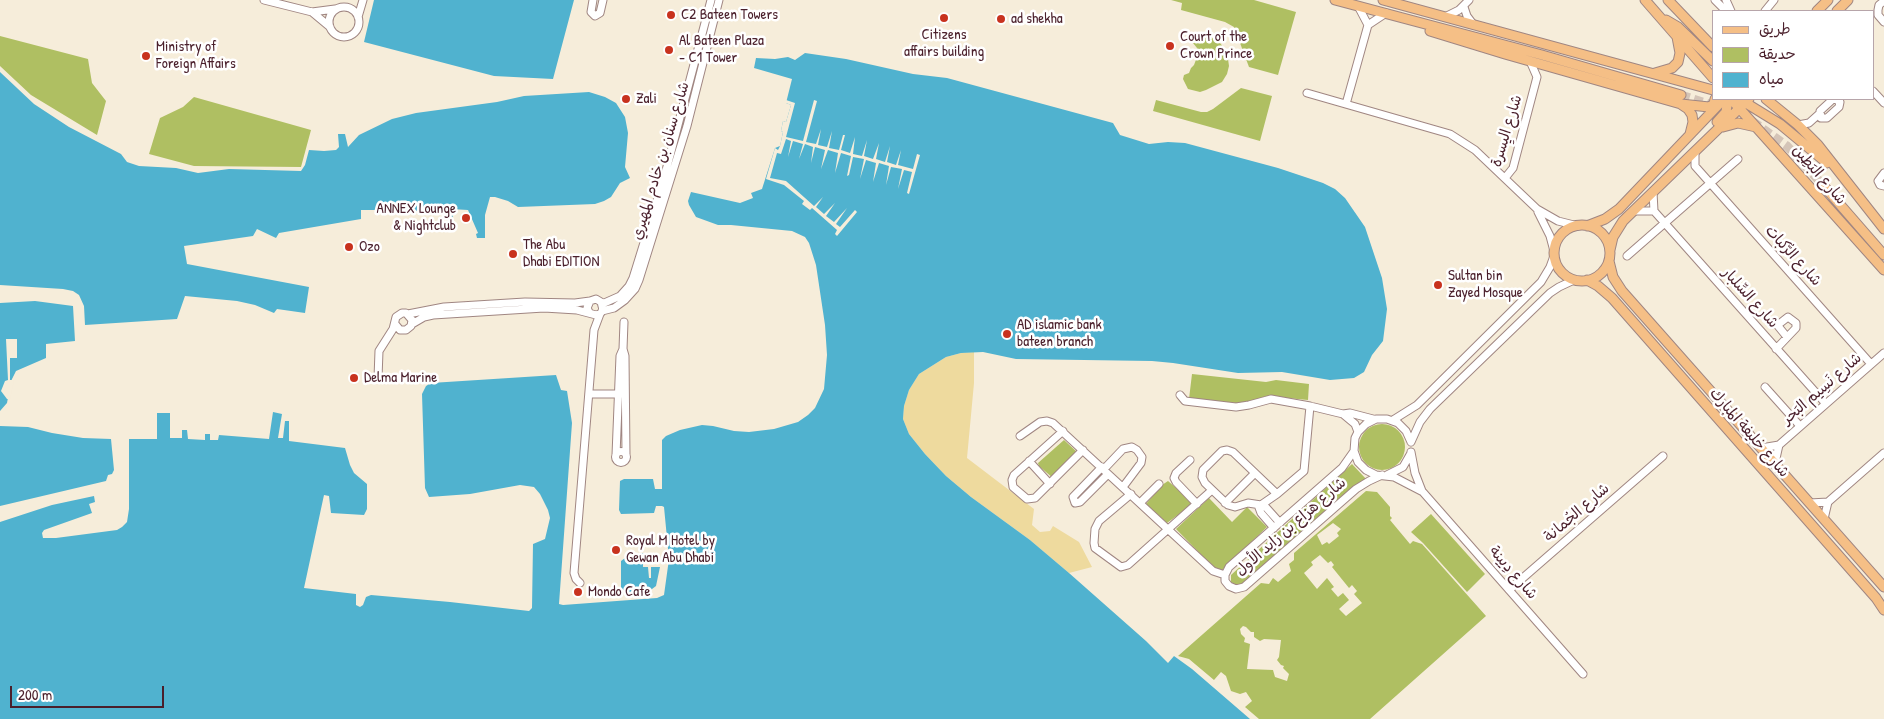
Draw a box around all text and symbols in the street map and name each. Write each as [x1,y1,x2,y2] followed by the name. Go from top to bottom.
[681,6,778,24] place label: C2 Bateen Towers
[665,9,677,21] marker: C2 Bateen Towers
[1011,10,1063,28] place label: ad shekha
[1712,10,1874,100] legend
[938,12,950,24] marker: Citizens affairs building
[995,13,1007,25] marker: ad shekha
[1759,18,1791,39] text: طريق
[904,26,984,61] place label: Citizens affairs building
[1180,28,1252,63] place label: Court of the Crown Prince
[679,32,764,67] place label: Al Bateen Plaza - C1 Tower
[156,38,236,73] place label: Ministry of Foreign Affairs
[1164,40,1176,52] marker: Court of the Crown Prince
[1759,43,1796,64] text: حديقة
[663,44,675,56] marker: Al Bateen Plaza - C1 Tower
[140,50,152,62] marker: Ministry of Foreign Affairs
[1759,68,1784,89] text: مياه
[628,80,694,242] street label: شارع سنان بن خادم المهيري
[636,90,657,108] place label: Zali
[620,93,632,105] marker: Zali
[1488,93,1526,169] street label: شارع اليِسرة
[1788,142,1850,208] street label: شارع البَطِين
[377,200,456,235] place label: ANNEX Lounge & Nightclub
[460,212,472,224] marker: ANNEX Lounge & Nightclub
[1761,222,1825,290] street label: شارع الرُّكبات
[523,236,599,271] place label: The Abu Dhabi EDITION
[359,238,380,256] place label: Ozo
[343,241,355,253] marker: Ozo
[507,248,519,260] marker: The Abu Dhabi EDITION
[1718,264,1782,332] street label: شارع السِّلبار
[1448,267,1523,302] place label: Sultan bin Zayed Mosque
[1432,279,1444,291] marker: Sultan bin Zayed Mosque
[1017,316,1102,351] place label: AD islamic bank bateen branch
[1001,328,1013,340] marker: AD islamic bank bateen branch
[1778,349,1866,429] street label: شارع نَسِيم البَحر
[364,369,437,387] place label: Delma Marine
[348,372,360,384] marker: Delma Marine
[1705,385,1793,481] street label: شارع خليفة المبارك
[1232,474,1350,580] street label: شارع هزاع بن زايد الأول
[1541,480,1613,546] street label: شارع الجُمانة
[626,532,715,567] place label: Royal M Hotel by Gewan Abu Dhabi
[1485,543,1541,603] street label: شارع دِيينة
[610,544,622,556] marker: Royal M Hotel by Gewan Abu Dhabi
[588,583,651,601] place label: Mondo Cafe
[572,586,584,598] marker: Mondo Cafe
[12,676,166,708] scale bar
[18,684,52,705] text: 200 m

